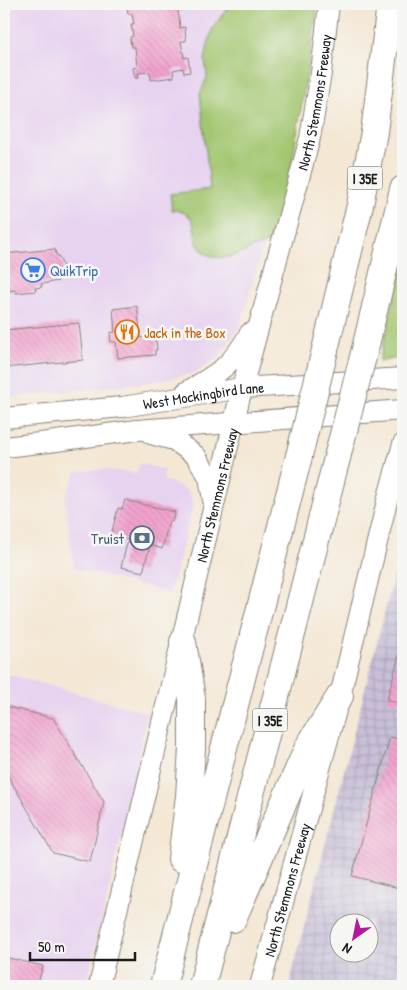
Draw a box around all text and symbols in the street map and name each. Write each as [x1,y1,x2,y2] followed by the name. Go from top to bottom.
[291,33,336,172] street label: North Stemmons Freeway
[348,167,382,190] road number: I 35E
[20,257,46,283] supermarket icon: QuikTrip
[50,260,99,281] place label: QuikTrip
[114,319,140,345] restaurant icon: Jack in the Box
[144,322,226,343] place label: Jack in the Box
[141,376,265,414] street label: West Mockingbird Lane
[190,425,243,564] street label: North Stemmons Freeway
[129,525,155,551] bank icon: Truist
[91,528,125,549] place label: Truist
[252,708,288,732] road number: I 35E
[258,820,315,959] street label: North Stemmons Freeway
[330,912,380,962] north arrow
[30,930,135,962] scale bar
[38,936,65,957] text: 50 m
[338,939,355,959] text: N

